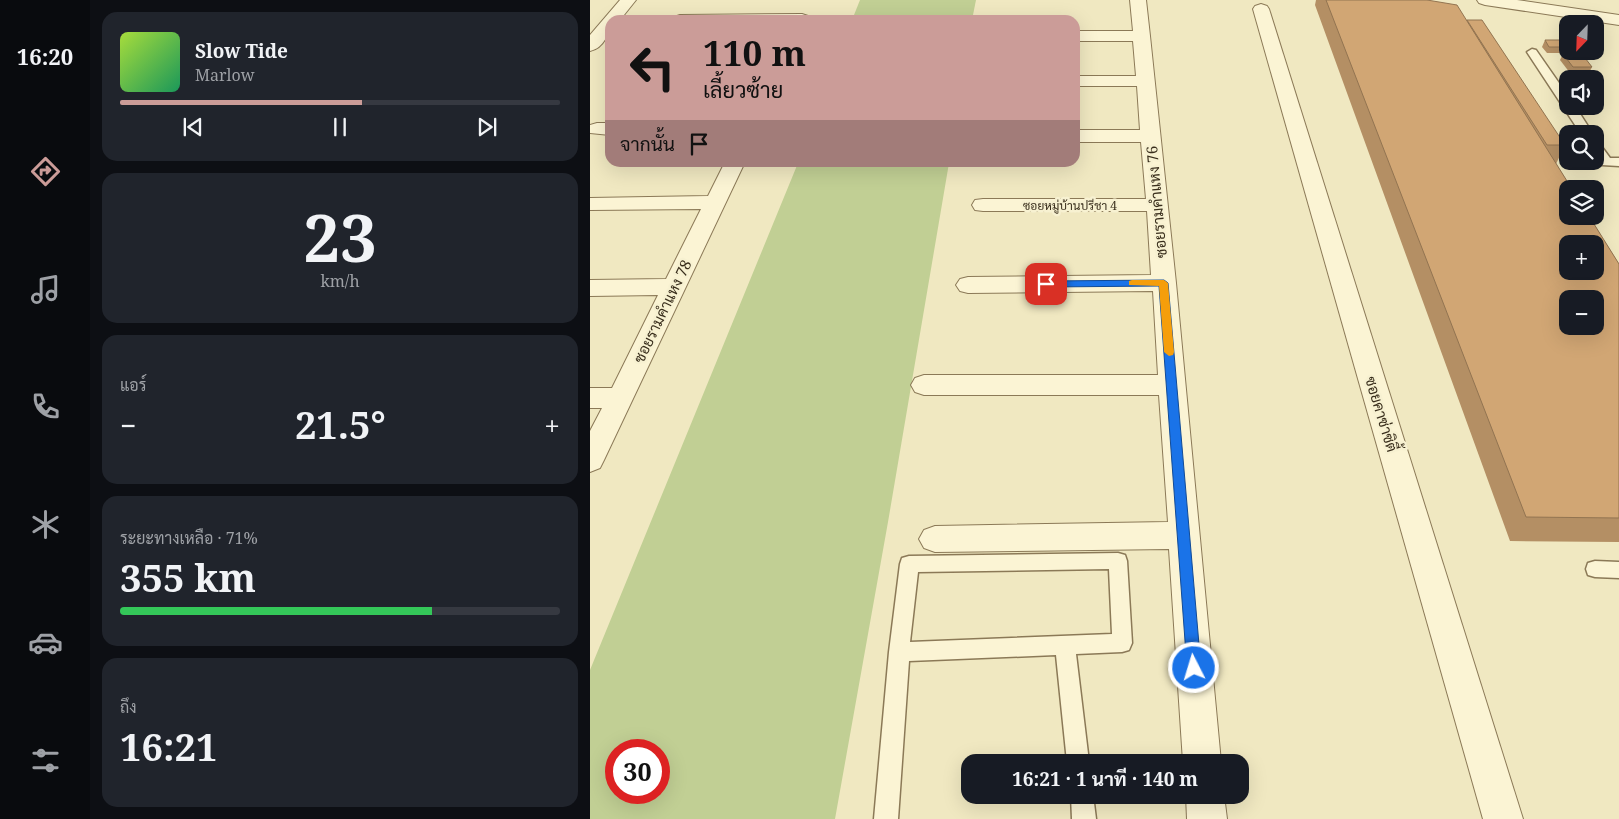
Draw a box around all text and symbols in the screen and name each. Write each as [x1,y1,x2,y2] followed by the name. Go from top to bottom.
[1559,15,1604,60] north arrow
[1559,15,1604,335] map controls
[703,29,806,76] text: 110 m
[620,35,685,100] icon: left
[195,38,288,64] text: Slow Tide
[17,41,73,71] text: 16:20
[195,64,255,86] text: Marlow
[1559,70,1604,115] button: sound
[703,74,783,104] text: เลี้ยวซ้าย
[179,113,207,141] icon: previous
[326,113,354,141] icon: pause
[473,113,501,141] icon: next
[1559,125,1604,170] button: search
[685,130,713,158] icon: arrive
[620,131,675,157] text: จากนั้น
[1141,145,1171,259] street label: ซอยรามคำแหง 76
[28,154,63,189] icon: directions
[1559,180,1604,225] button: layers
[303,193,377,281] text: 23
[1023,197,1117,214] street label: ซอยหมู่บ้านปรีชา 4
[1559,235,1604,280] button: +
[628,256,696,366] street label: ซอยรามคำแหง 78
[1025,263,1067,305] pin
[320,270,360,292] text: km/h
[1032,270,1060,298] icon: arrive
[28,272,63,307] icon: music
[1559,290,1604,335] button: −
[1361,373,1407,455] street label: ซอยคาซ่าซิตี้
[120,374,146,396] text: แอร์
[28,389,63,424] icon: phone
[295,398,386,450] text: 21.5°
[120,406,136,444] text: −
[544,406,560,444] text: +
[28,507,63,542] icon: climate
[120,527,258,549] text: ระยะทางเหลือ · 71%
[120,551,256,603] text: 355 km
[28,625,63,660] icon: car
[1167,641,1219,693] position arrow
[120,696,137,718] text: ถึง
[120,720,217,772] text: 16:21
[605,739,670,804] speed limit sign: 30
[28,743,63,778] icon: filters
[1012,766,1198,792] text: 16:21 · 1 นาที · 140 m

